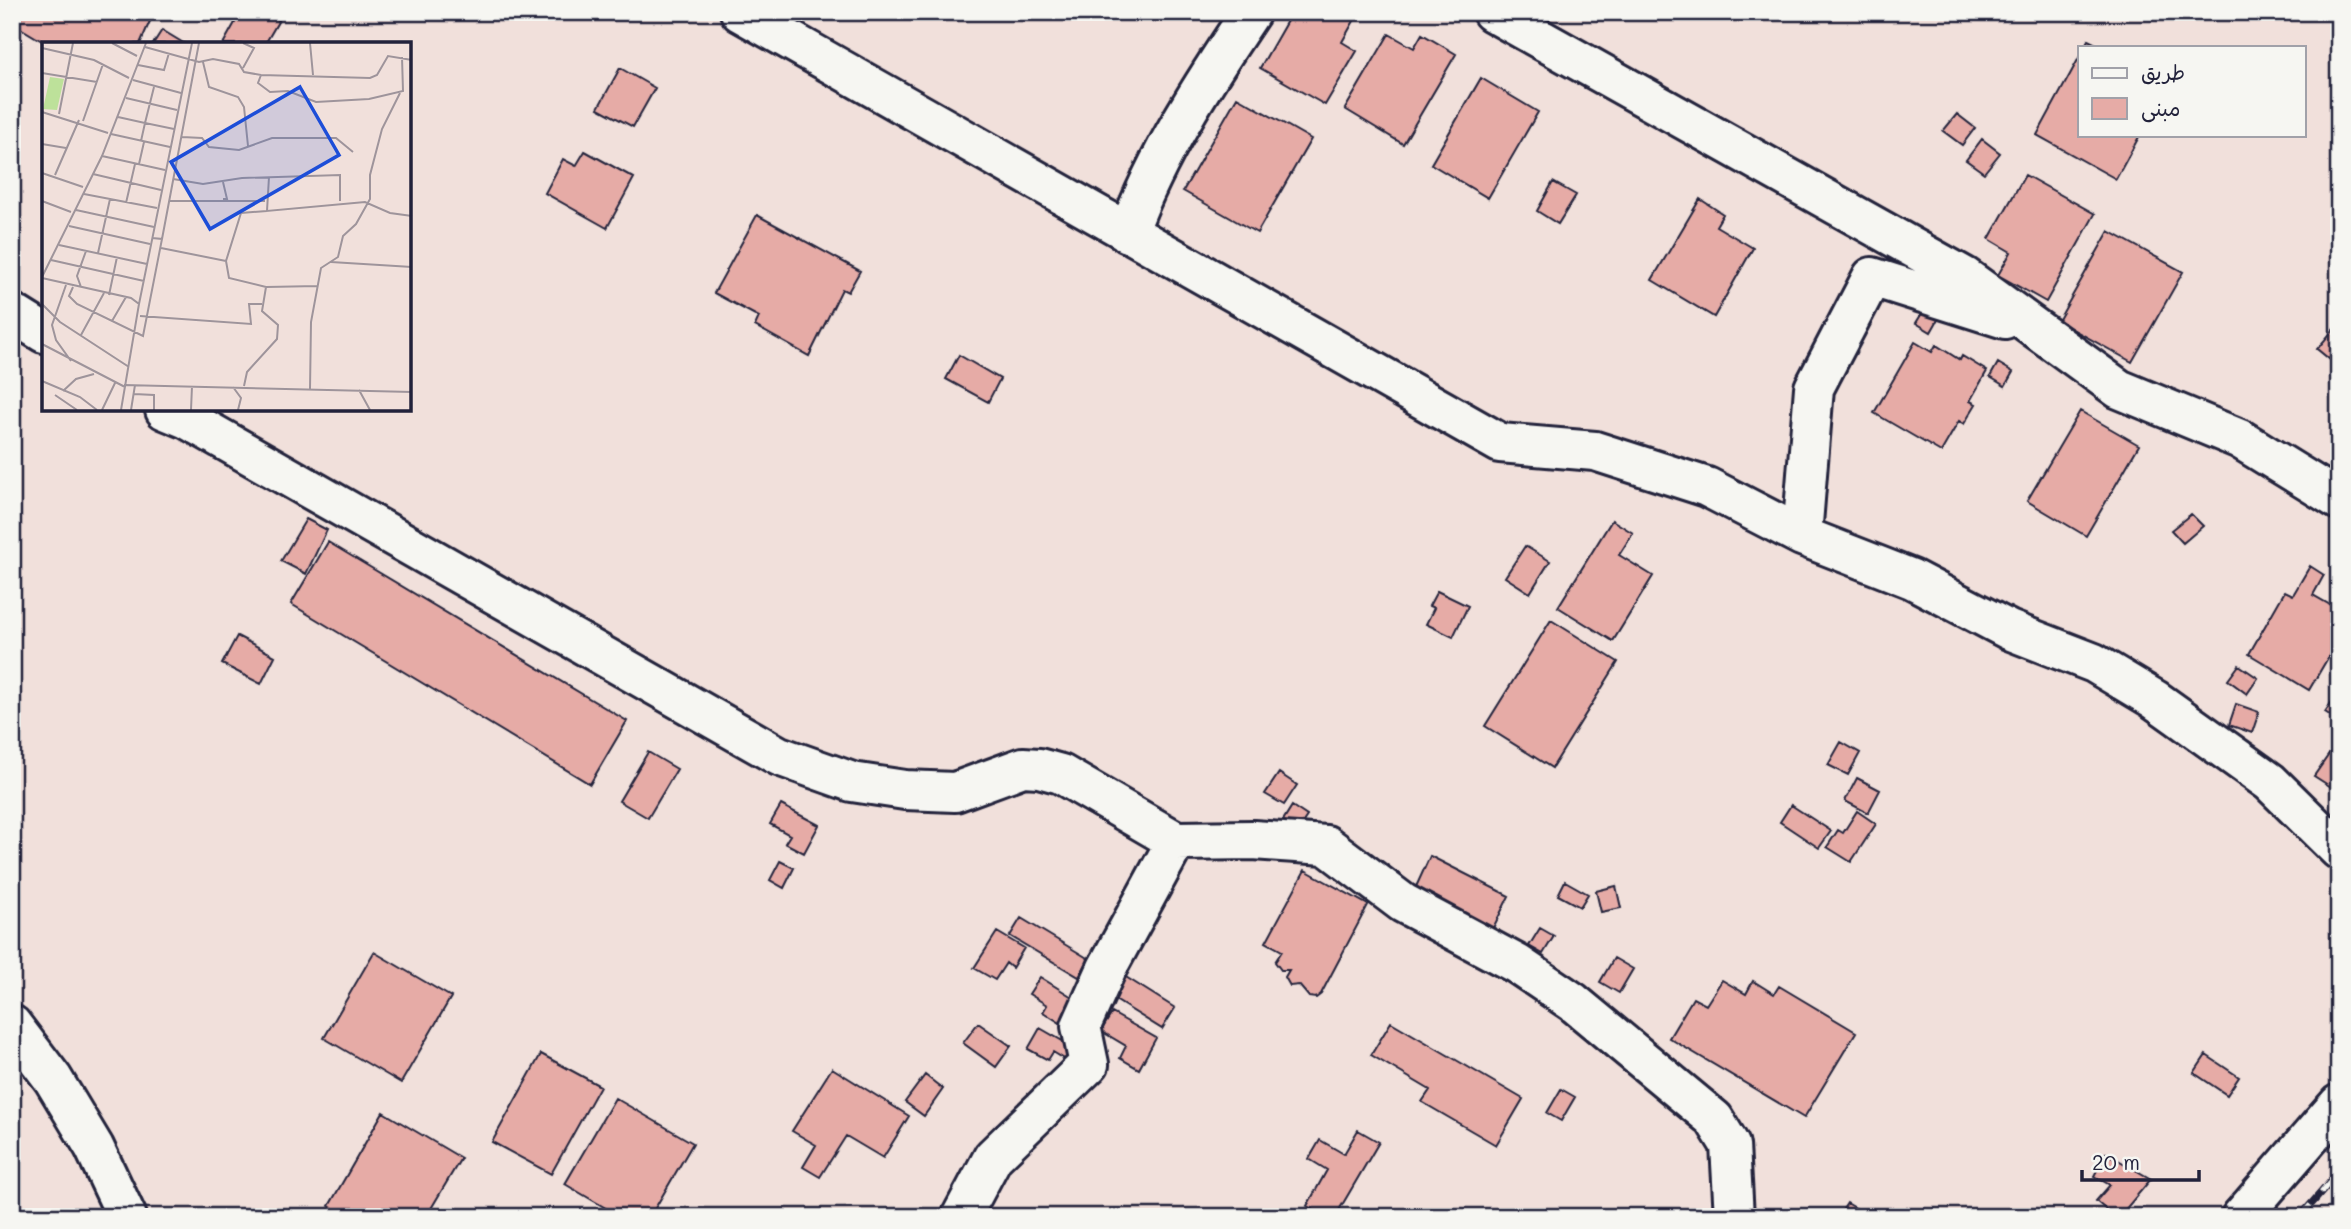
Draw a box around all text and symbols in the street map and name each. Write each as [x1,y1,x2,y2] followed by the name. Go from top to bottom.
[42,42,411,411] inset map
[2078,46,2306,136] legend
[2141,58,2185,85] text: طريق
[2141,94,2180,123] text: مبنى
[2082,1138,2199,1182] scale bar
[2092,1148,2140,1175] text: 20 m

